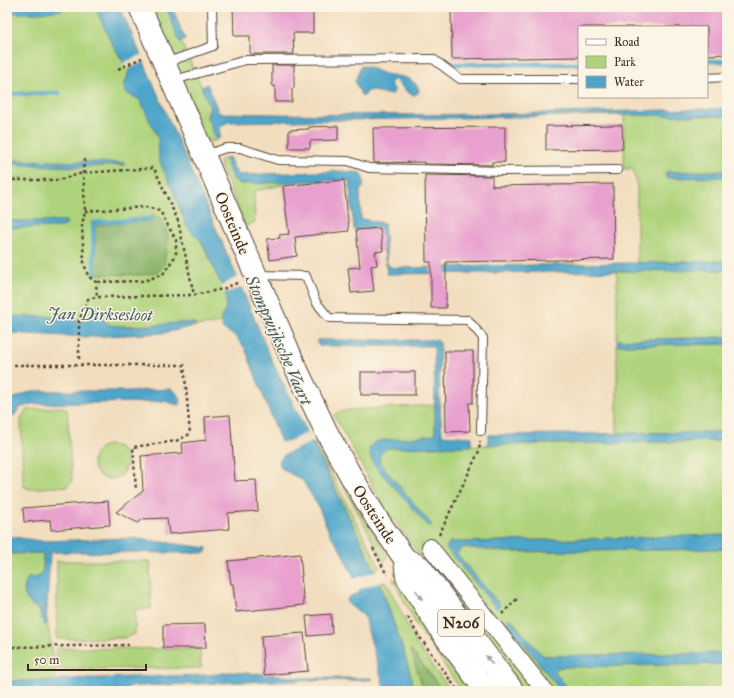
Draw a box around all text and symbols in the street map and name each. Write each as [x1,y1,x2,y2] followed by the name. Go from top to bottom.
[578,26,708,98] legend
[614,35,640,49] text: Road
[614,55,636,69] text: Park
[614,75,644,89] text: Water
[211,189,254,258] street label: Oosteinde
[240,271,317,410] water label: Stompwijksche Vaart
[46,303,154,326] water label: Jan Dirksesloot
[349,481,401,548] street label: Oosteinde
[415,589,422,601] one-way arrow
[438,610,484,636] road number: N206
[28,646,146,672] scale bar
[34,653,59,667] text: 50 m
[485,654,494,665] one-way arrow

